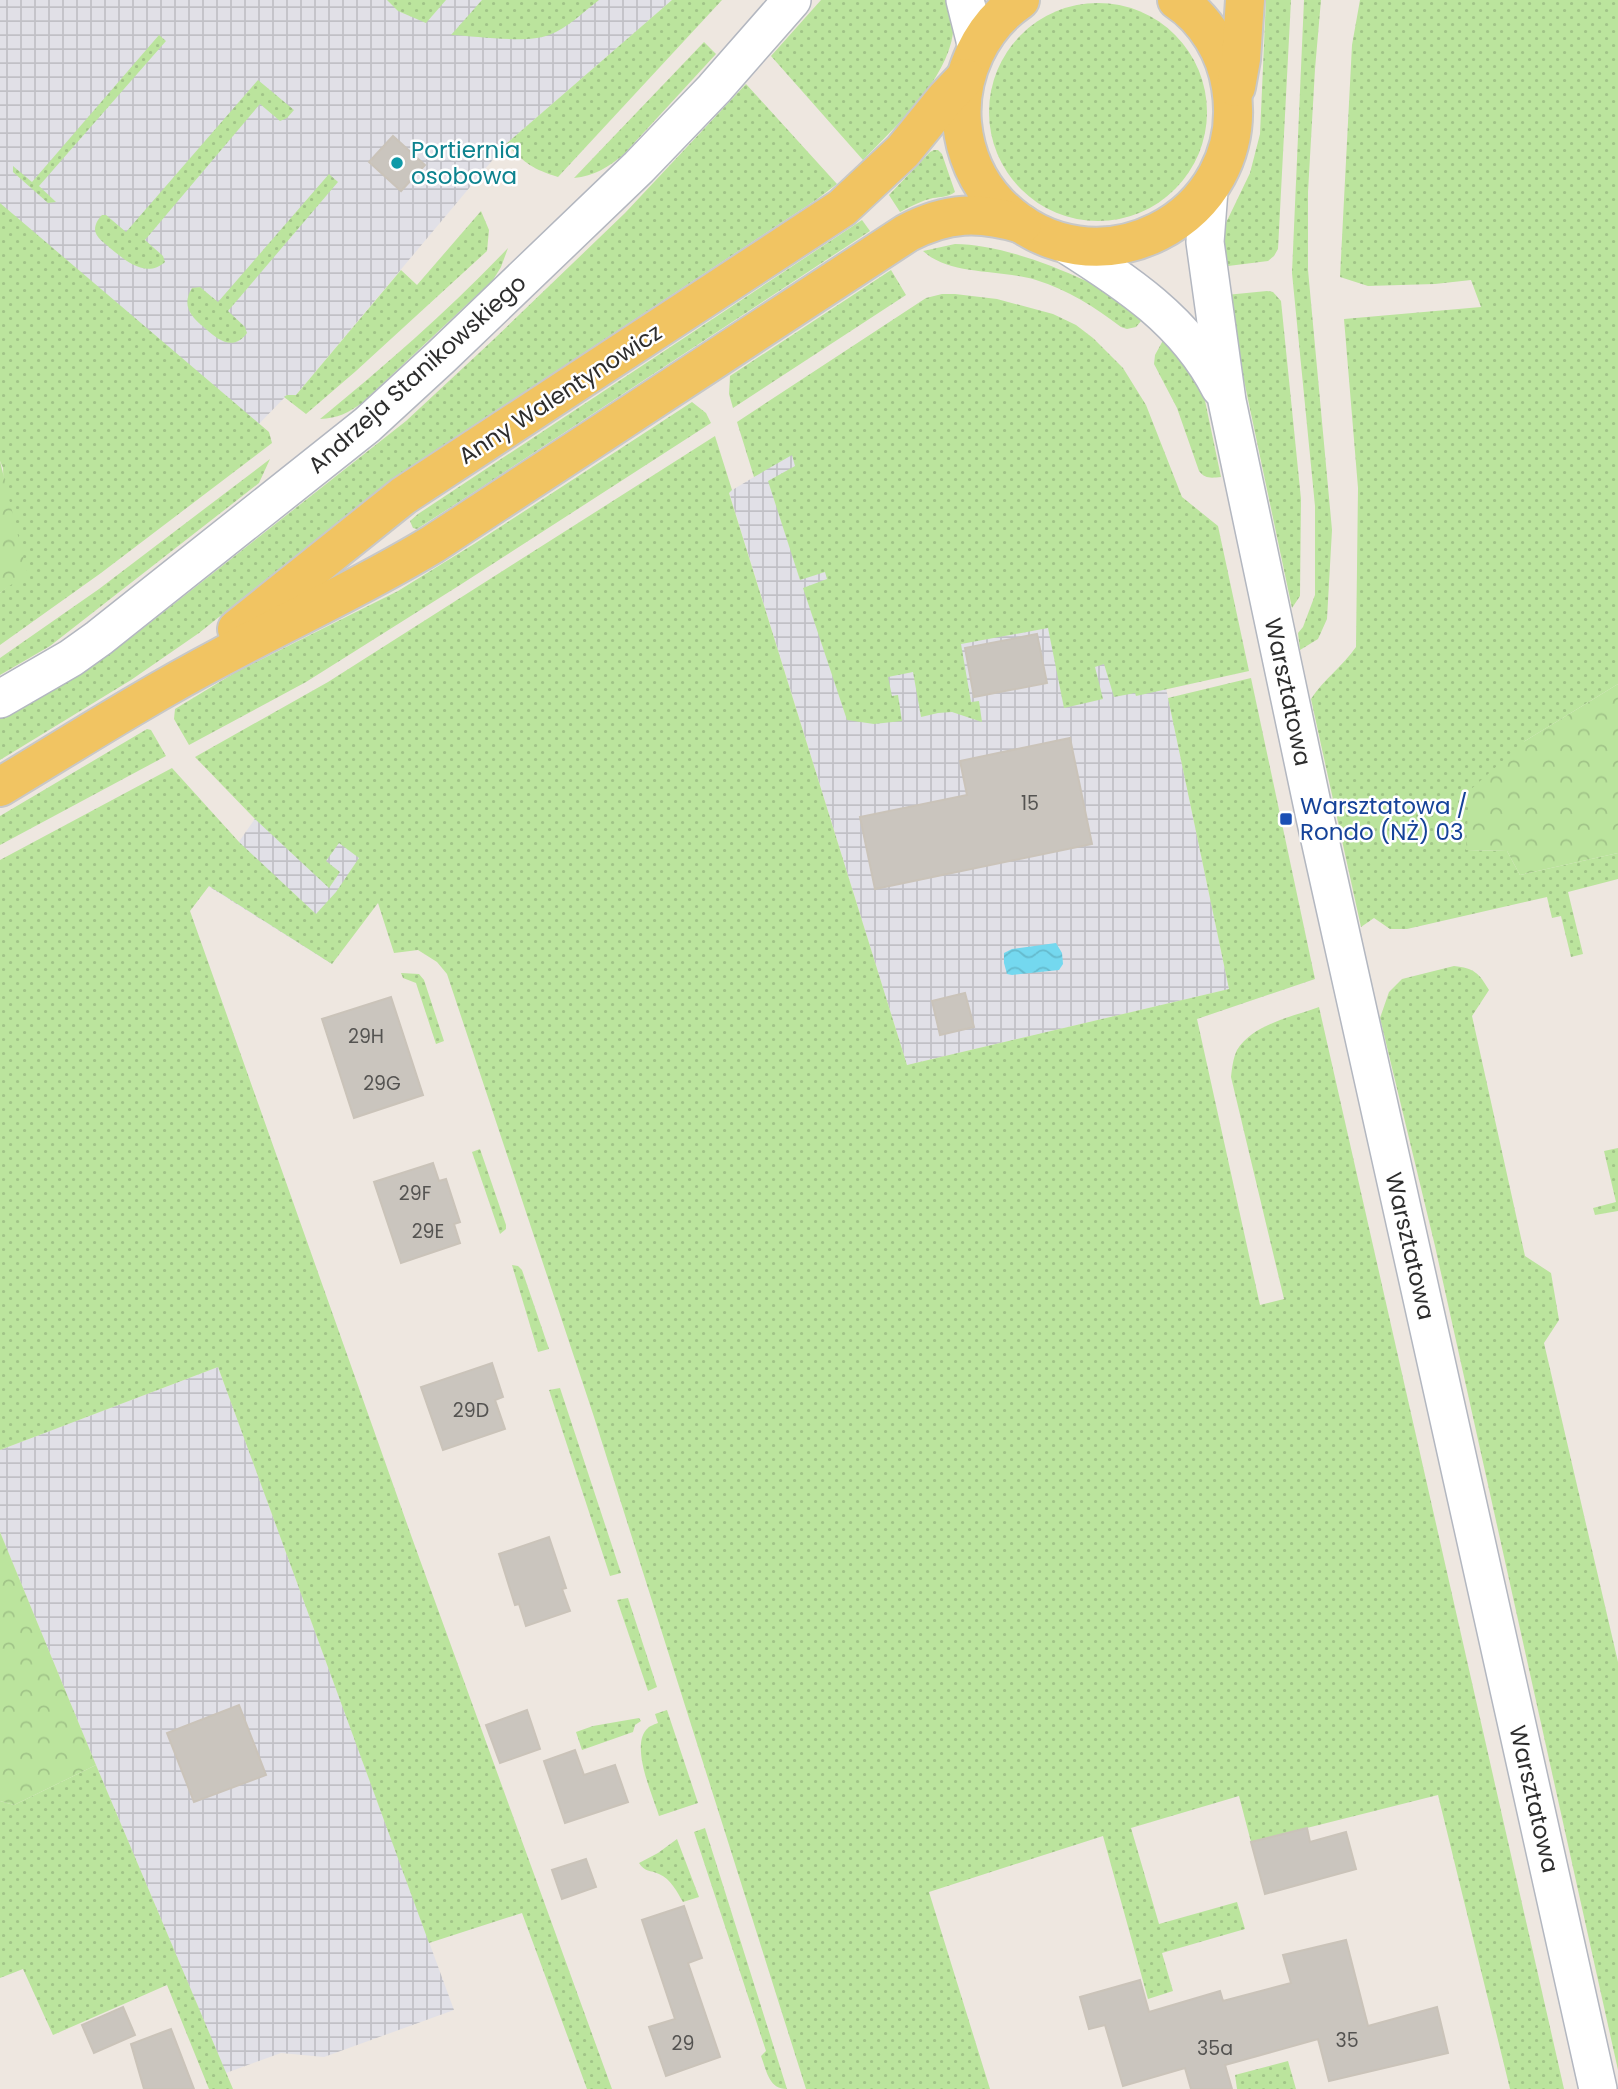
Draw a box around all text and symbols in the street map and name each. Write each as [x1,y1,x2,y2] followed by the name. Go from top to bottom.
[411,134,520,192] place label: Portiernia osobowa
[389,155,405,171] marker: Portiernia osobowa
[301,267,533,481] street label: Andrzeja Stanikowskiego
[452,316,668,472] street label: Anny Walentynowicz
[1257,615,1319,769] street label: Warsztatowa
[1021,790,1039,817] house number: 15
[1300,790,1468,848] place label: Warsztatowa / Rondo (NŻ) 03
[1278,811,1294,827] marker: Warsztatowa / Rondo (NŻ) 03
[348,1023,384,1050] house number: 29H
[363,1070,401,1097] house number: 29G
[1377,1169,1443,1323] street label: Warsztatowa
[399,1180,431,1207] house number: 29F
[412,1218,444,1245] house number: 29E
[453,1397,489,1424] house number: 29D
[1501,1722,1567,1876] street label: Warsztatowa
[1335,2027,1359,2054] house number: 35
[672,2030,694,2057] house number: 29
[1197,2035,1233,2062] house number: 35a

